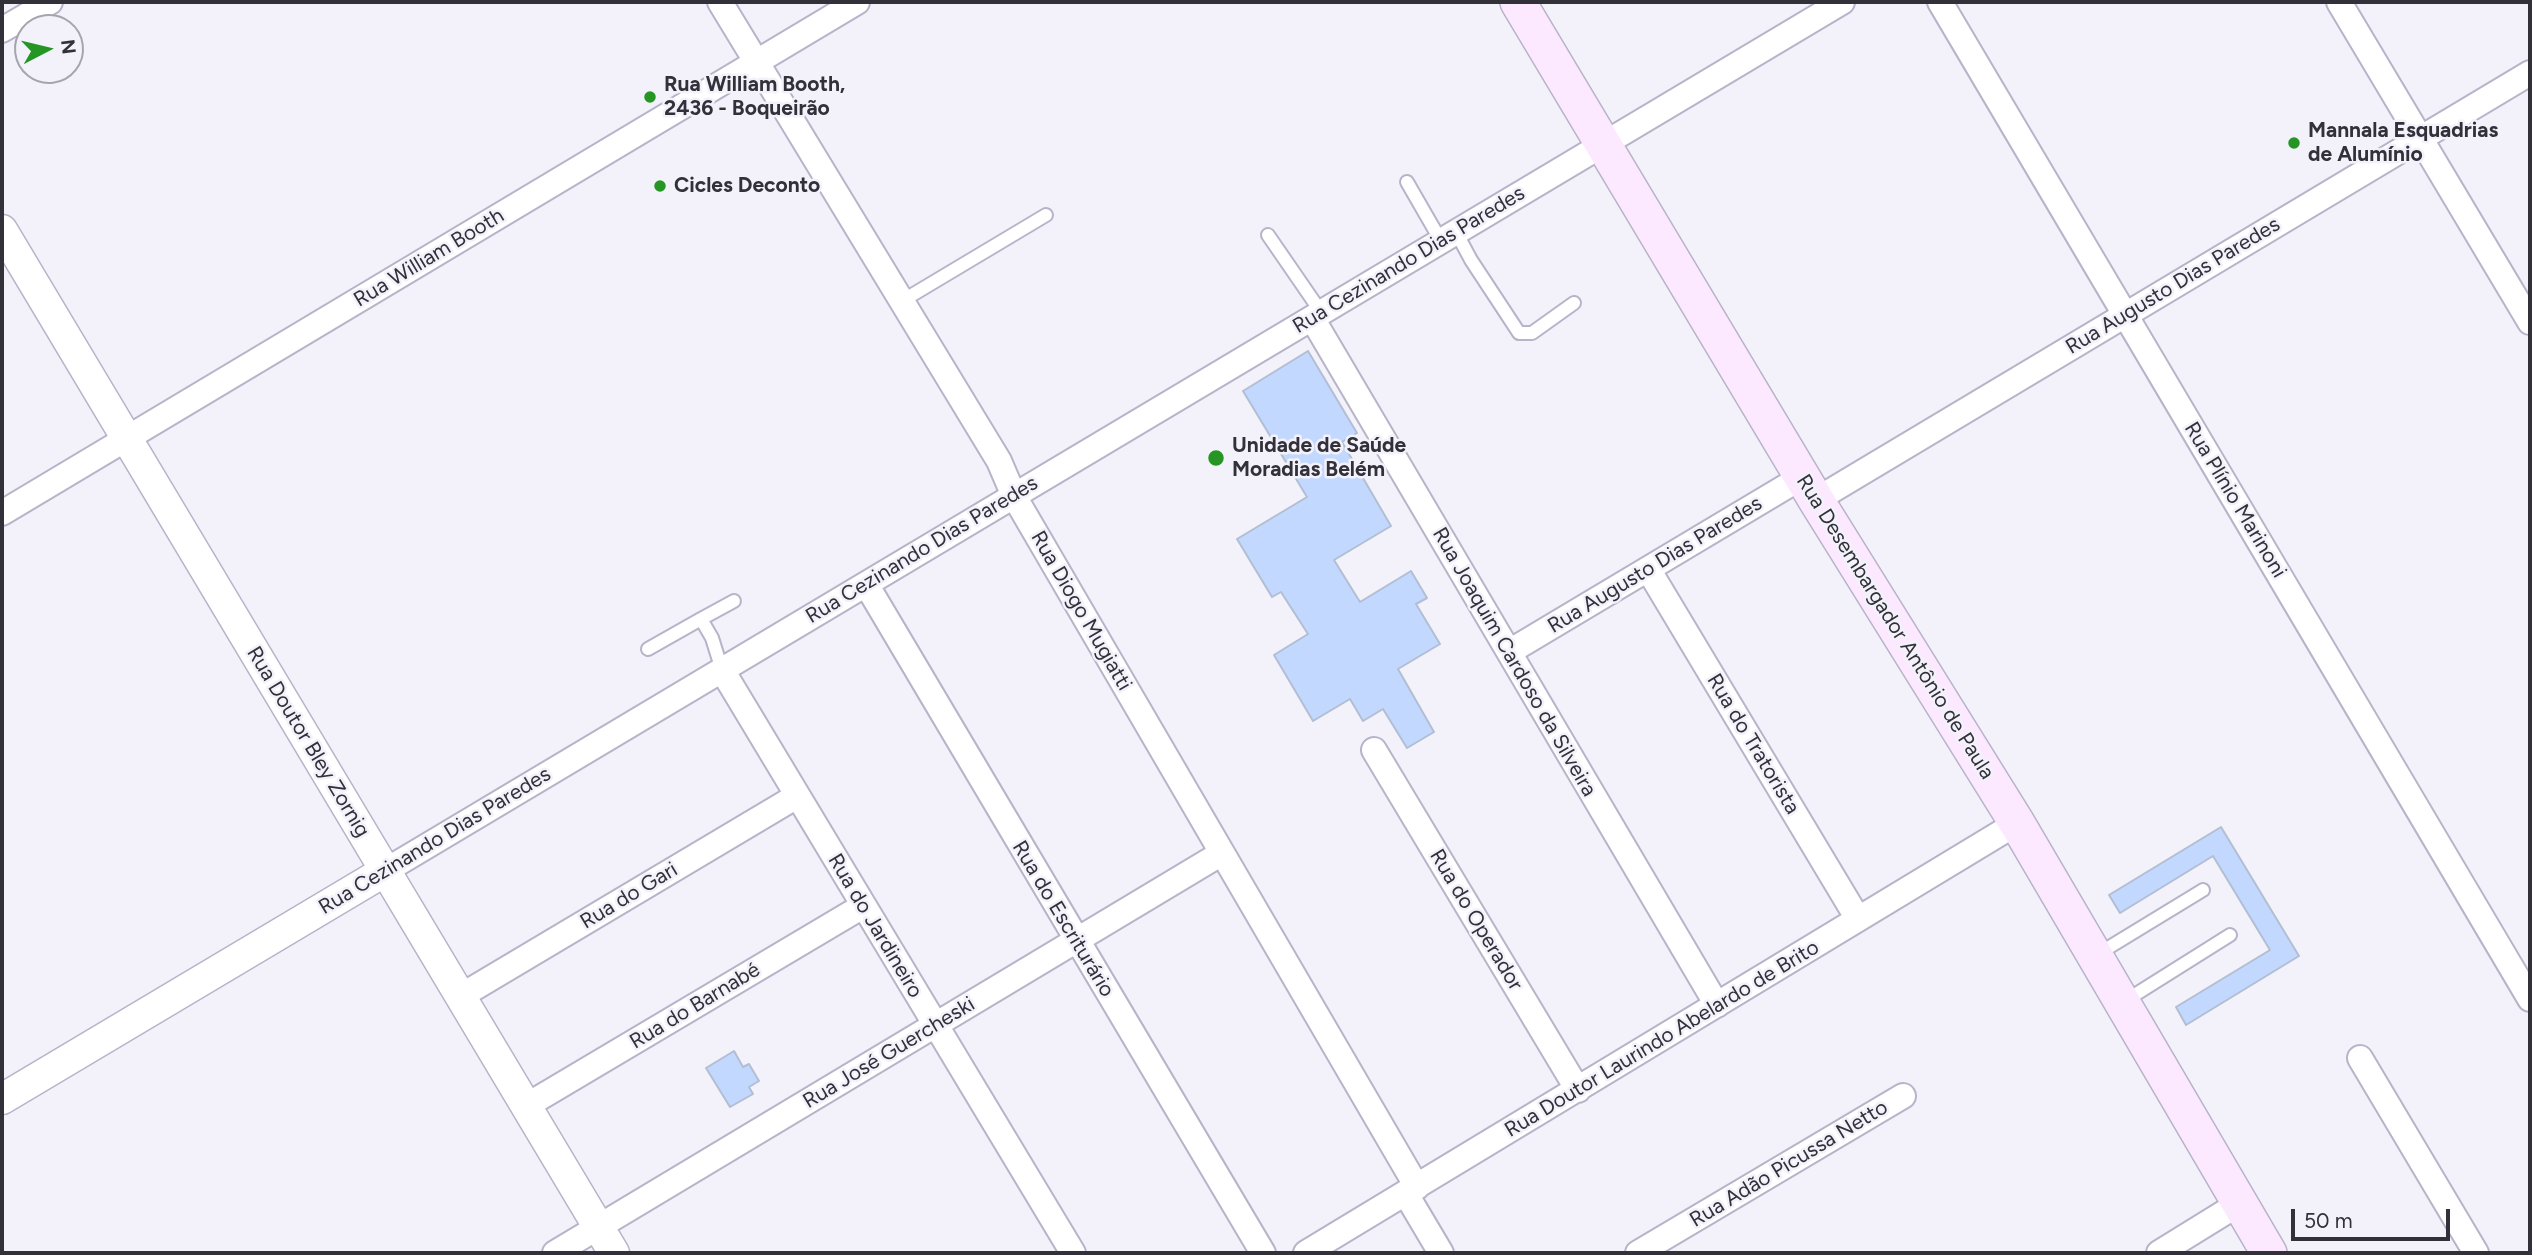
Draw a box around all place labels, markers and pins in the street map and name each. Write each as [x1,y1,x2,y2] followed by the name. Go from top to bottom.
[664,72,845,122] place label: Rua William Booth, 2436 - Boqueirão
[642,89,658,105] marker: Rua William Booth, 2436 - Boqueirão
[2308,118,2498,168] place label: Mannala Esquadrias de Alumínio
[2286,135,2302,151] marker: Mannala Esquadrias de Alumínio
[674,173,820,199] place label: Cicles Deconto
[652,178,668,194] marker: Cicles Deconto
[1232,433,1406,483] place label: Unidade de Saúde Moradias Belém
[1206,448,1226,468] marker: Unidade de Saúde Moradias Belém

